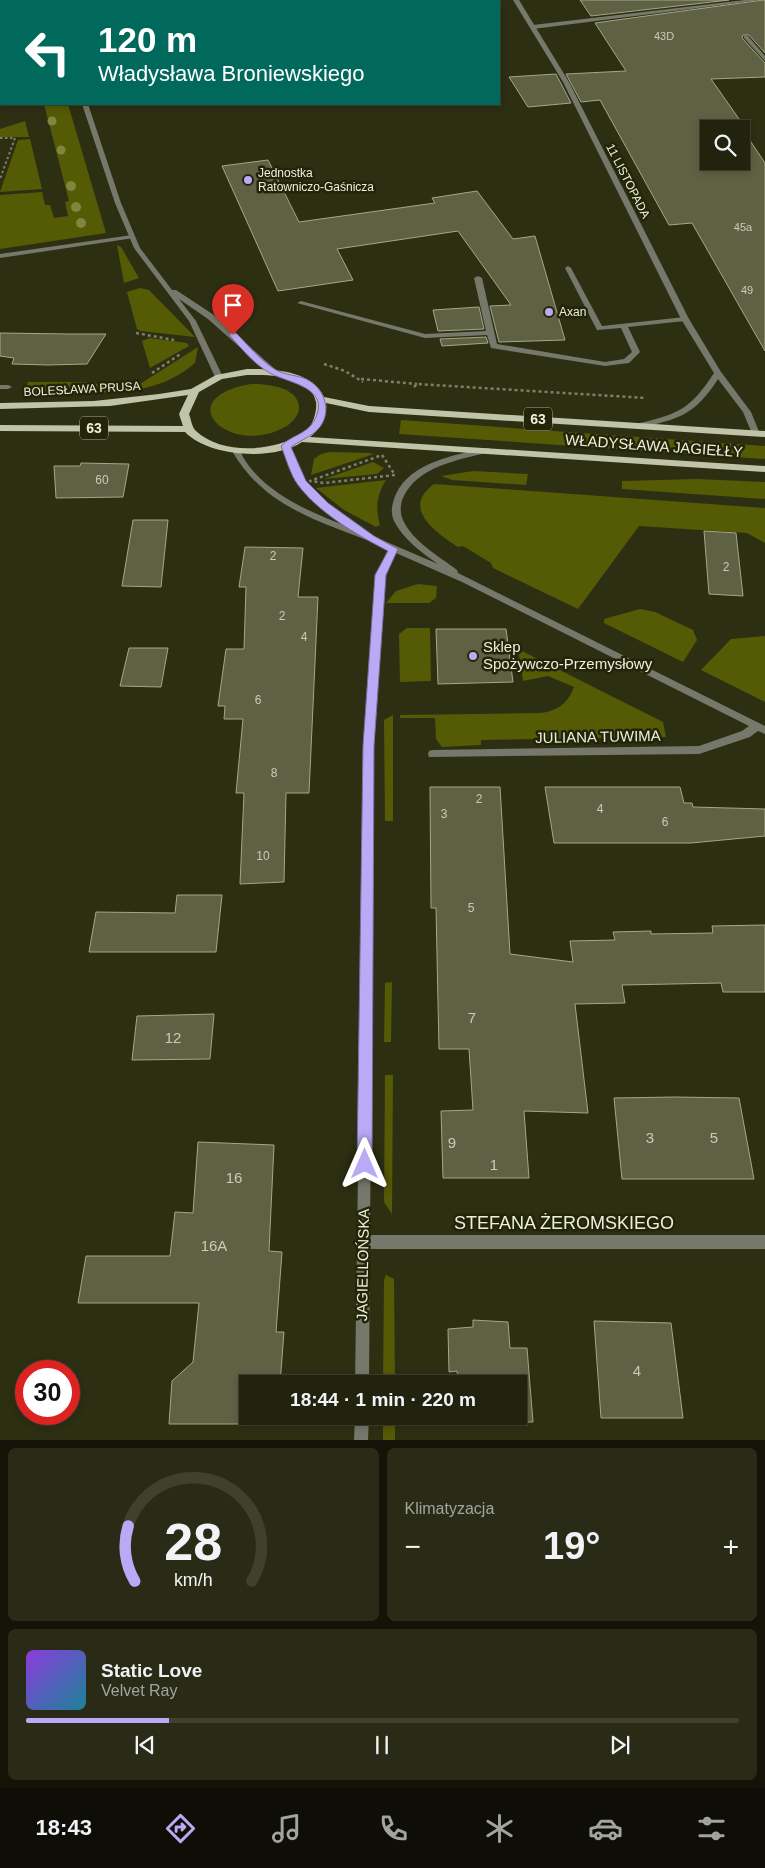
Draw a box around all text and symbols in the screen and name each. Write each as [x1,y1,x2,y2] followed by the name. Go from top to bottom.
[15,20,80,85] icon: left
[98,20,197,59] text: 120 m
[654,30,674,42] house number: 43D
[98,61,365,86] text: Władysława Broniewskiego
[700,120,750,170] map controls
[700,120,750,170] button: search
[603,141,653,221] street label: 11 LISTOPADA
[258,166,374,194] place label: Jednostka Ratowniczo-Gaśnicza
[242,174,254,186] marker: Jednostka Ratowniczo-Gaśnicza
[734,221,753,233] house number: 45a
[212,284,254,335] pin
[741,284,753,296] house number: 49
[219,291,247,319] icon: arrive
[559,305,586,319] place label: Axan
[543,306,555,318] marker: Axan
[23,379,141,399] street label: BOLESŁAWA PRUSA
[524,408,552,430] road number: 63
[80,416,108,439] road number: 63
[565,431,743,460] street label: WŁADYSŁAWA JAGIEŁŁY
[95,473,109,487] house number: 60
[270,549,277,563] house number: 2
[723,560,730,574] house number: 2
[279,609,286,623] house number: 2
[301,630,308,644] house number: 4
[483,638,653,672] place label: Sklep Spożywczo-Przemysłowy
[467,650,479,662] marker: Sklep Spożywczo-Przemysłowy
[255,693,262,707] house number: 6
[535,727,661,746] street label: JULIANA TUWIMA
[271,766,278,780] house number: 8
[476,792,483,806] house number: 2
[597,802,604,816] house number: 4
[441,807,448,821] house number: 3
[662,815,669,829] house number: 6
[256,849,270,863] house number: 10
[468,901,475,915] house number: 5
[468,1009,476,1026] house number: 7
[165,1029,181,1046] house number: 12
[646,1129,654,1146] house number: 3
[710,1129,718,1146] house number: 5
[448,1134,456,1151] house number: 9
[338,1137,390,1189] position arrow
[490,1156,498,1173] house number: 1
[226,1169,242,1186] house number: 16
[353,1209,372,1321] street label: JAGIELLOŃSKA
[454,1213,674,1233] street label: STEFANA ŻEROMSKIEGO
[201,1237,227,1254] house number: 16A
[15,1360,80,1425] speed limit sign: 30
[633,1362,641,1379] house number: 4
[290,1389,476,1410] text: 18:44 · 1 min · 220 m
[405,1500,494,1517] text: Klimatyzacja
[164,1513,222,1571] text: 28
[543,1525,600,1567] text: 19°
[405,1531,421,1562] text: −
[723,1531,739,1562] text: +
[174,1570,213,1590] text: km/h
[101,1660,202,1681] text: Static Love
[101,1682,177,1699] text: Velvet Ray
[131,1731,159,1759] icon: previous
[368,1731,396,1759] icon: pause
[606,1731,634,1759] icon: next
[163,1811,198,1846] icon: directions
[269,1811,304,1846] icon: music
[376,1811,411,1846] icon: phone
[482,1811,517,1846] icon: climate
[588,1811,623,1846] icon: car
[694,1811,729,1846] icon: filters
[36,1815,92,1840] text: 18:43

